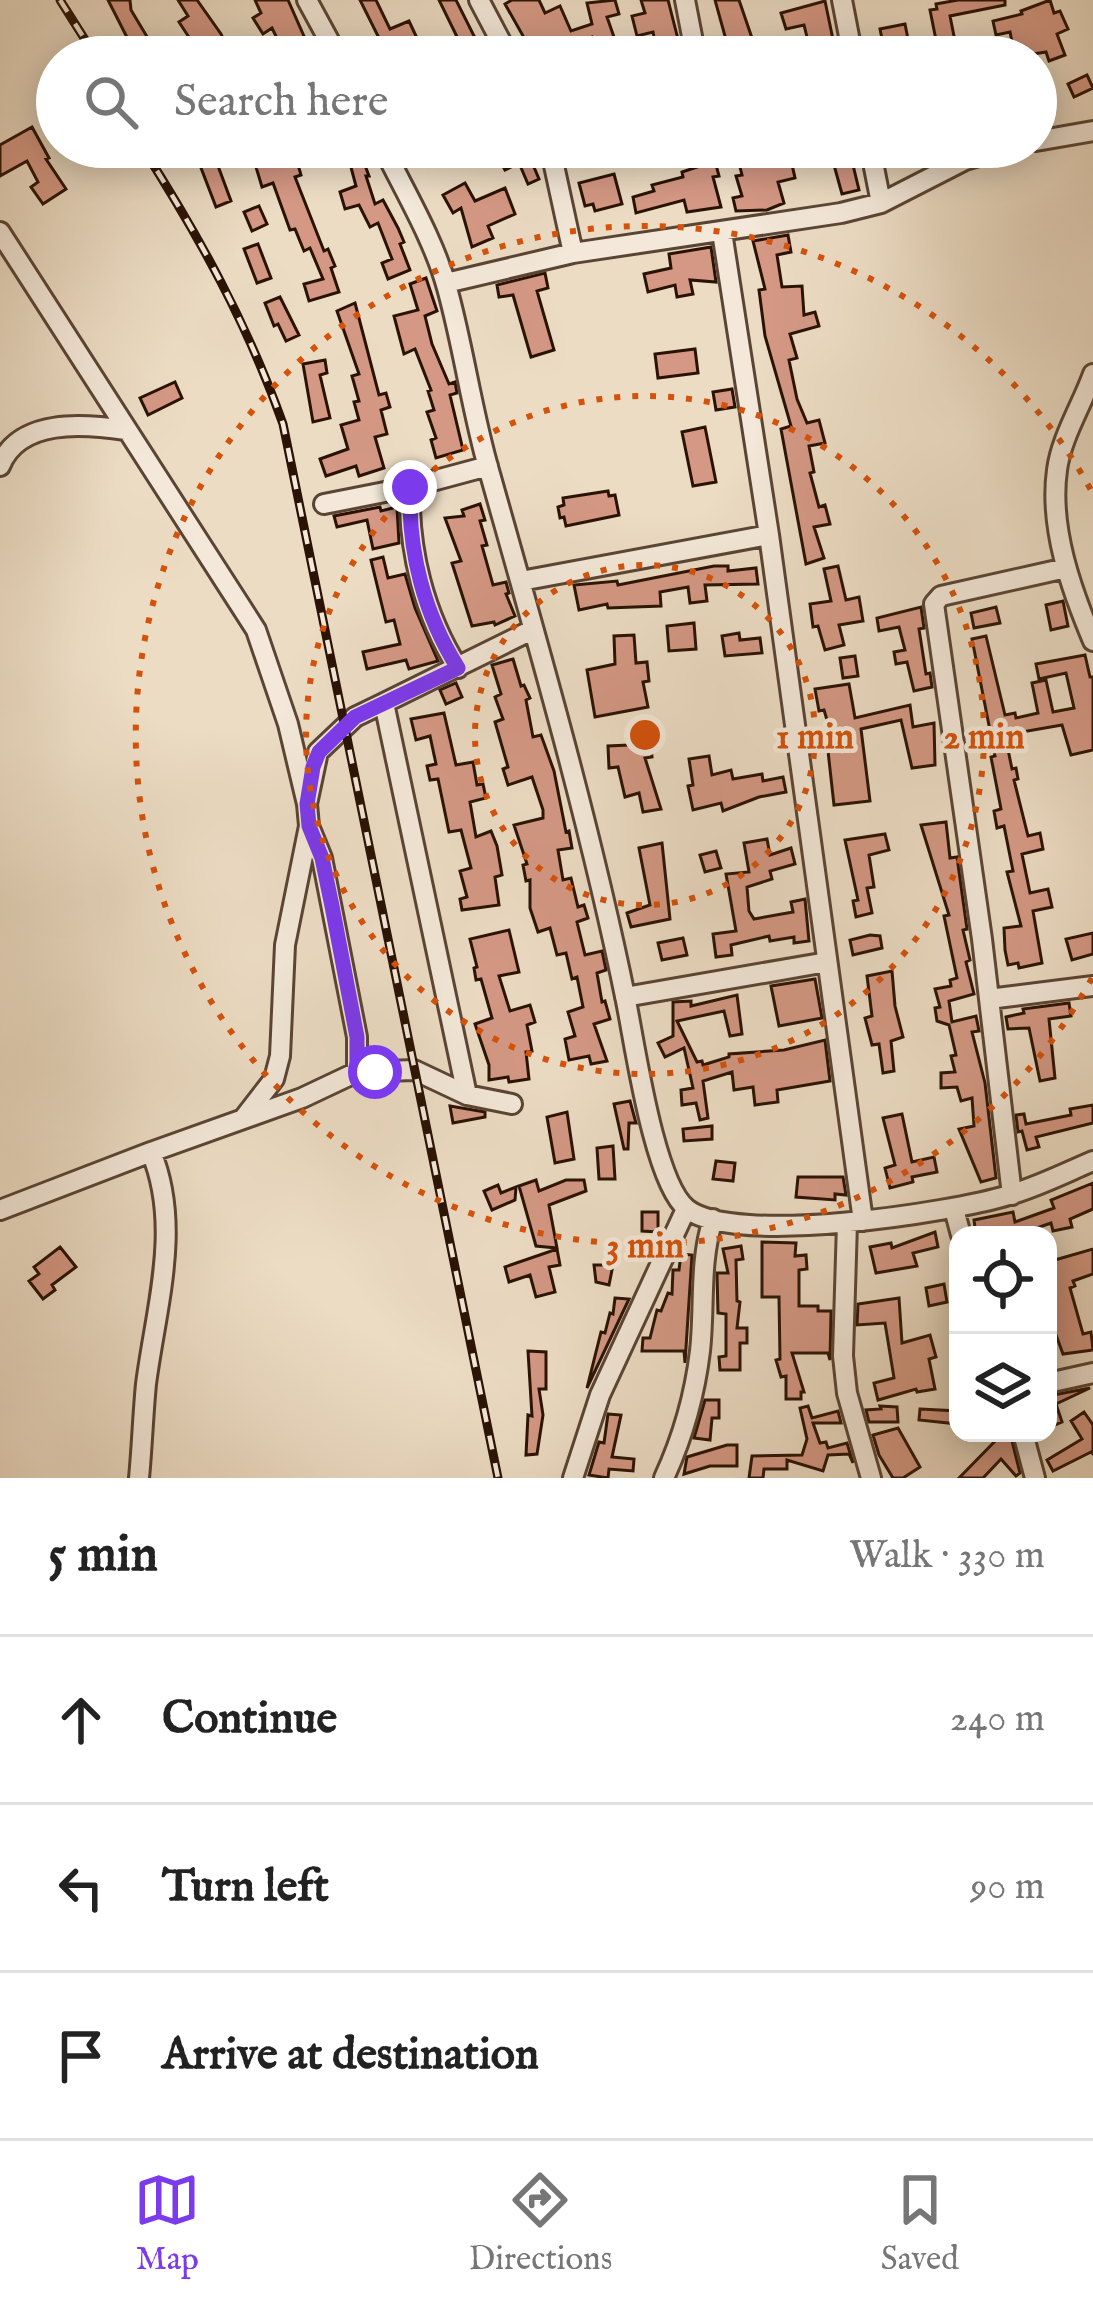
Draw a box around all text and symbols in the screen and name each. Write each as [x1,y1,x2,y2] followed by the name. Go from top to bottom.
[36,36,1057,168] search box
[78,69,144,135] icon: search
[174,74,388,131] text: Search here
[383,460,437,514] route end
[624,714,666,756] centre of rings
[776,715,854,761] text: 1 min
[943,715,1025,761] text: 2 min
[348,1045,402,1099] route start
[606,1224,684,1270] text: 3 min
[949,1226,1057,1442] map controls
[949,1226,1057,1334] button: locate
[949,1334,1057,1442] button: layers
[48,1524,158,1589] text: 5 min
[849,1532,1045,1581] text: Walk · 330 m
[48,1687,114,1753] icon: ahead
[162,1691,337,1748] text: Continue
[950,1695,1045,1744] text: 240 m
[48,1855,114,1921] icon: left
[162,1859,329,1916] text: Turn left
[970,1863,1045,1912] text: 90 m
[48,2023,114,2089] icon: arrive
[162,2027,539,2084] text: Arrive at destination
[134,2167,200,2281] tab: Map
[469,2167,612,2281] tab: Directions
[881,2167,959,2281] tab: Saved

